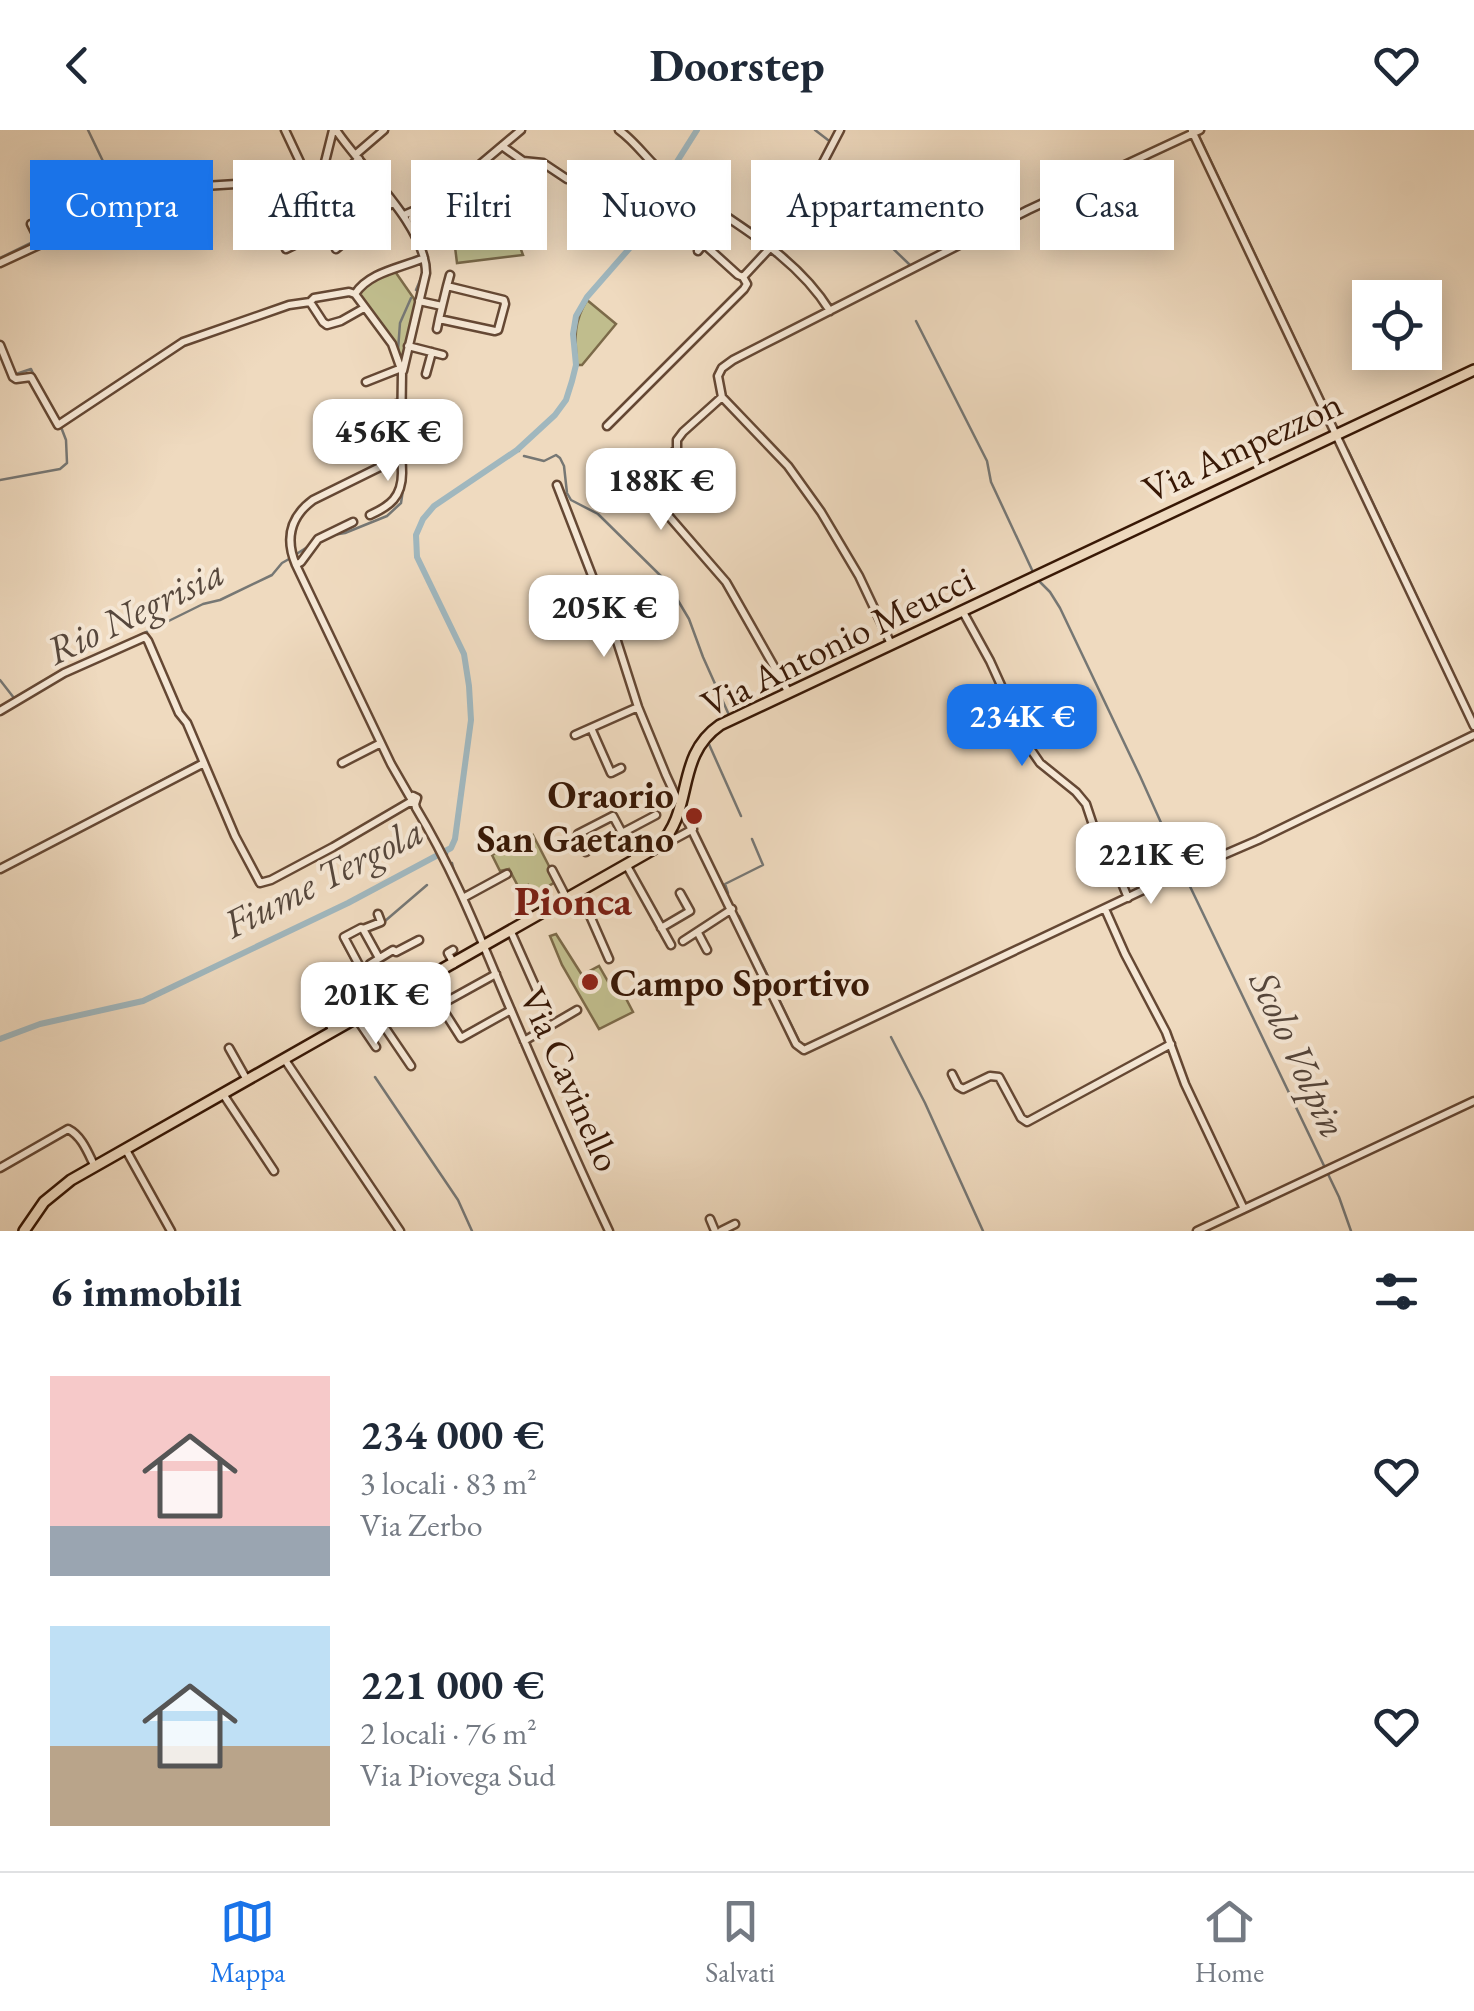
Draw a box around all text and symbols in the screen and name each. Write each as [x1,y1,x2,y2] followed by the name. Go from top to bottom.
[649,36,825,94] text: Doorstep
[50,38,105,93] icon: back
[1369,38,1424,93] icon: heart
[30,160,213,250] chip: Compra
[233,160,391,250] chip: Affitta
[411,160,547,250] chip: Filtri
[567,160,731,250] chip: Nuovo
[751,160,1020,250] chip: Appartamento
[1040,160,1174,250] chip: Casa
[1352,280,1442,370] map controls
[1352,280,1442,370] button: locate
[1134,378,1350,514] street label: Via Ampezzon
[307,399,469,484] pin: 456K €
[335,410,441,452] text: 456K €
[580,448,742,533] pin: 188K €
[608,459,714,501] text: 188K €
[37,546,233,676] water label: Rio Negrisia
[693,554,981,728] street label: Via Antonio Meucci
[523,575,685,660] pin: 205K €
[551,586,657,628] text: 205K €
[941,684,1103,769] pin: 234K €
[969,695,1075,737] text: 234K €
[477,770,674,863] place label: Oraorio San Gaetano
[213,804,432,950] water label: Fiume Tergola
[683,805,705,827] marker: Oraorio San Gaetano
[1070,822,1232,907] pin: 221K €
[1098,833,1204,875] text: 221K €
[514,873,633,928] district label: Pionca
[610,958,870,1007] place label: Campo Sportivo
[1237,961,1360,1146] water label: Scolo Volpin
[295,962,457,1047] pin: 201K €
[579,971,601,993] marker: Campo Sportivo
[323,973,429,1015] text: 201K €
[509,979,633,1179] street label: Via Cavinello
[50,1264,242,1319] text: 6 immobili
[1369,1264,1424,1319] icon: filters
[360,1407,544,1462] text: 234 000 €
[130,1416,250,1536] icon: home
[1369,1449,1424,1504] icon: heart
[360,1462,537,1504] text: 3 locali · 83 m²
[360,1504,483,1546] text: Via Zerbo
[360,1657,544,1712] text: 221 000 €
[130,1666,250,1786] icon: home
[1369,1699,1424,1754] icon: heart
[360,1712,537,1754] text: 2 locali · 76 m²
[360,1754,555,1796] text: Via Piovega Sud
[210,1894,285,1990] tab: Mappa
[705,1894,775,1990] tab: Salvati
[1195,1894,1264,1990] tab: Home

